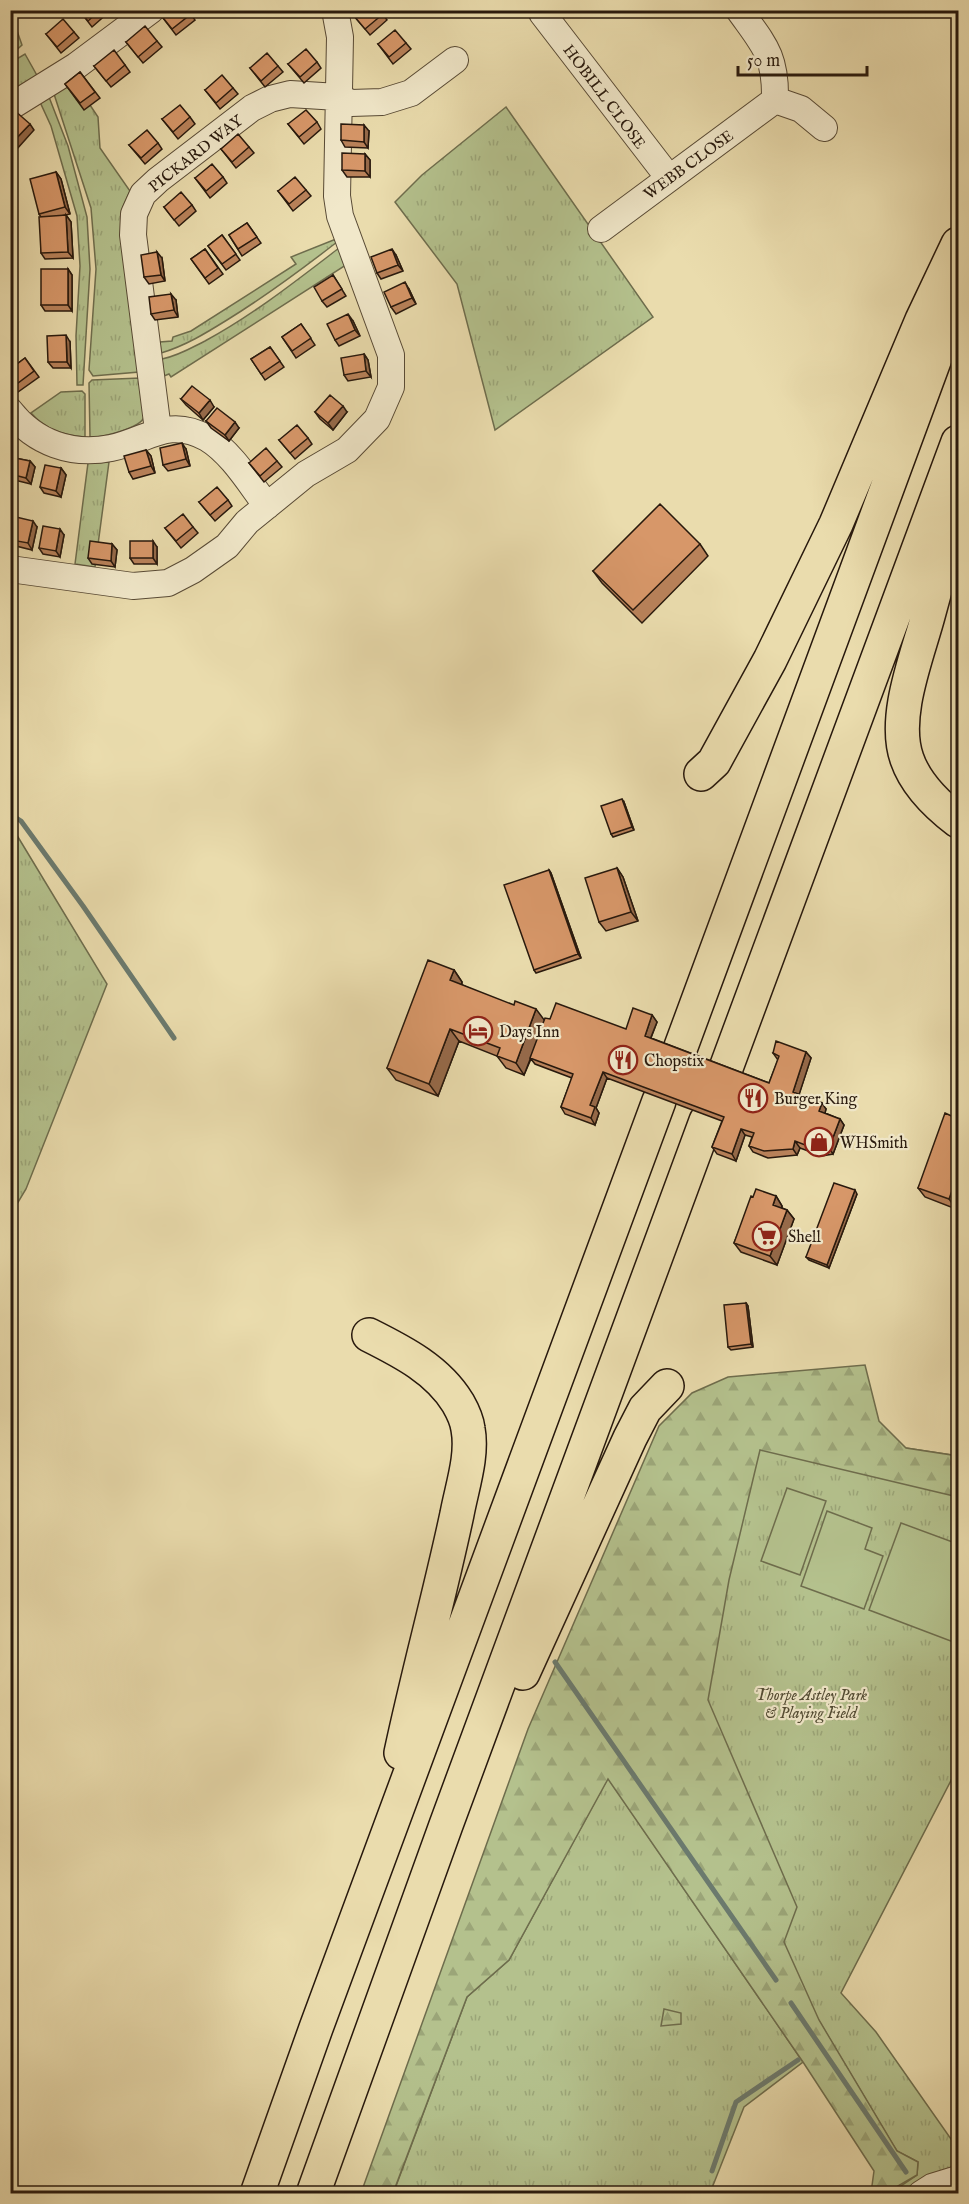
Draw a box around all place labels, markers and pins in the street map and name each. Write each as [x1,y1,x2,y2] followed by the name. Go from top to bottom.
[462,1015,494,1047] hotel icon: Days Inn
[499,1023,560,1043] place label: Days Inn
[607,1044,639,1076] restaurant icon: Chopstix
[644,1052,705,1072] place label: Chopstix
[737,1082,769,1114] restaurant icon: Burger King
[774,1090,858,1110] place label: Burger King
[803,1126,835,1158] shop icon: WHSmith
[840,1134,908,1154] place label: WHSmith
[751,1220,783,1252] supermarket icon: Shell
[788,1228,821,1248] place label: Shell

